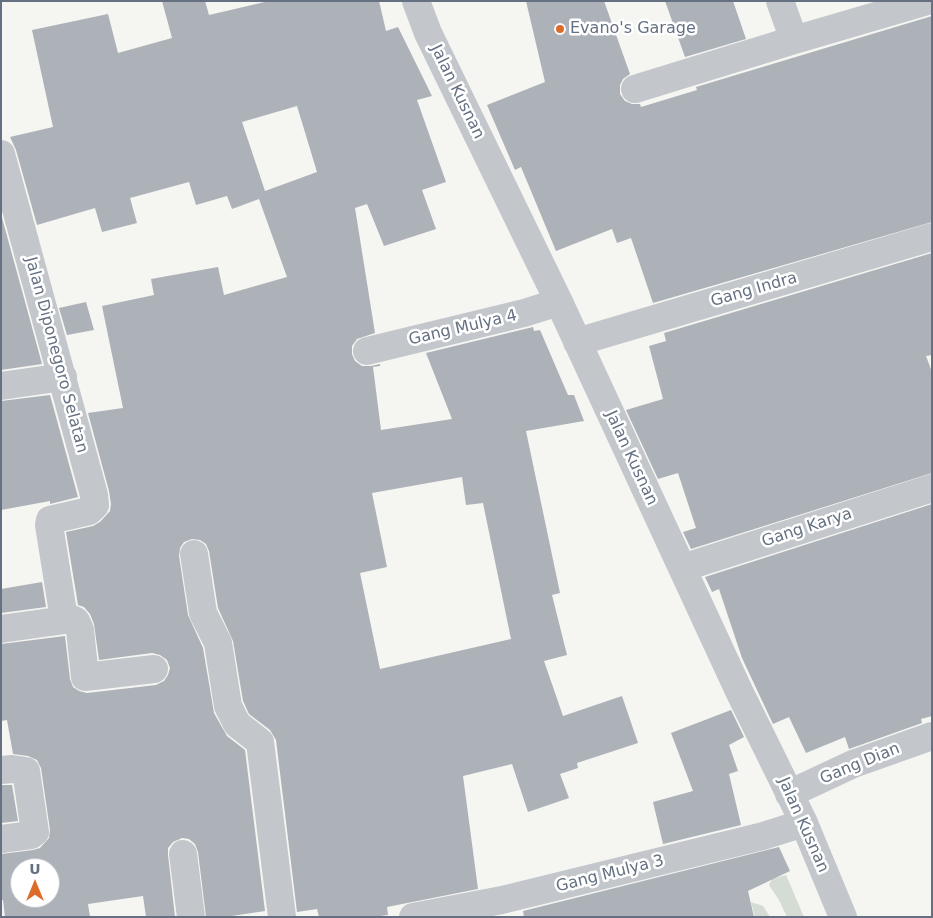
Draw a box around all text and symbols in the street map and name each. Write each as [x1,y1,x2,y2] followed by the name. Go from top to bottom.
[570,19,696,39] place label: Evano's Garage
[554,23,566,35] marker: Evano's Garage
[426,42,488,142] street label: Jalan Kusnan
[21,255,91,455] street label: Jalan Diponegoro Selatan
[709,269,799,311] street label: Gang Indra
[407,306,519,350] street label: Gang Mulya 4
[601,408,661,508] street label: Jalan Kusnan
[760,504,854,552] street label: Gang Karya
[817,739,903,789] street label: Gang Dian
[773,774,833,876] street label: Jalan Kusnan
[554,851,666,897] street label: Gang Mulya 3
[10,858,60,908] north arrow
[29,861,41,877] text: U

